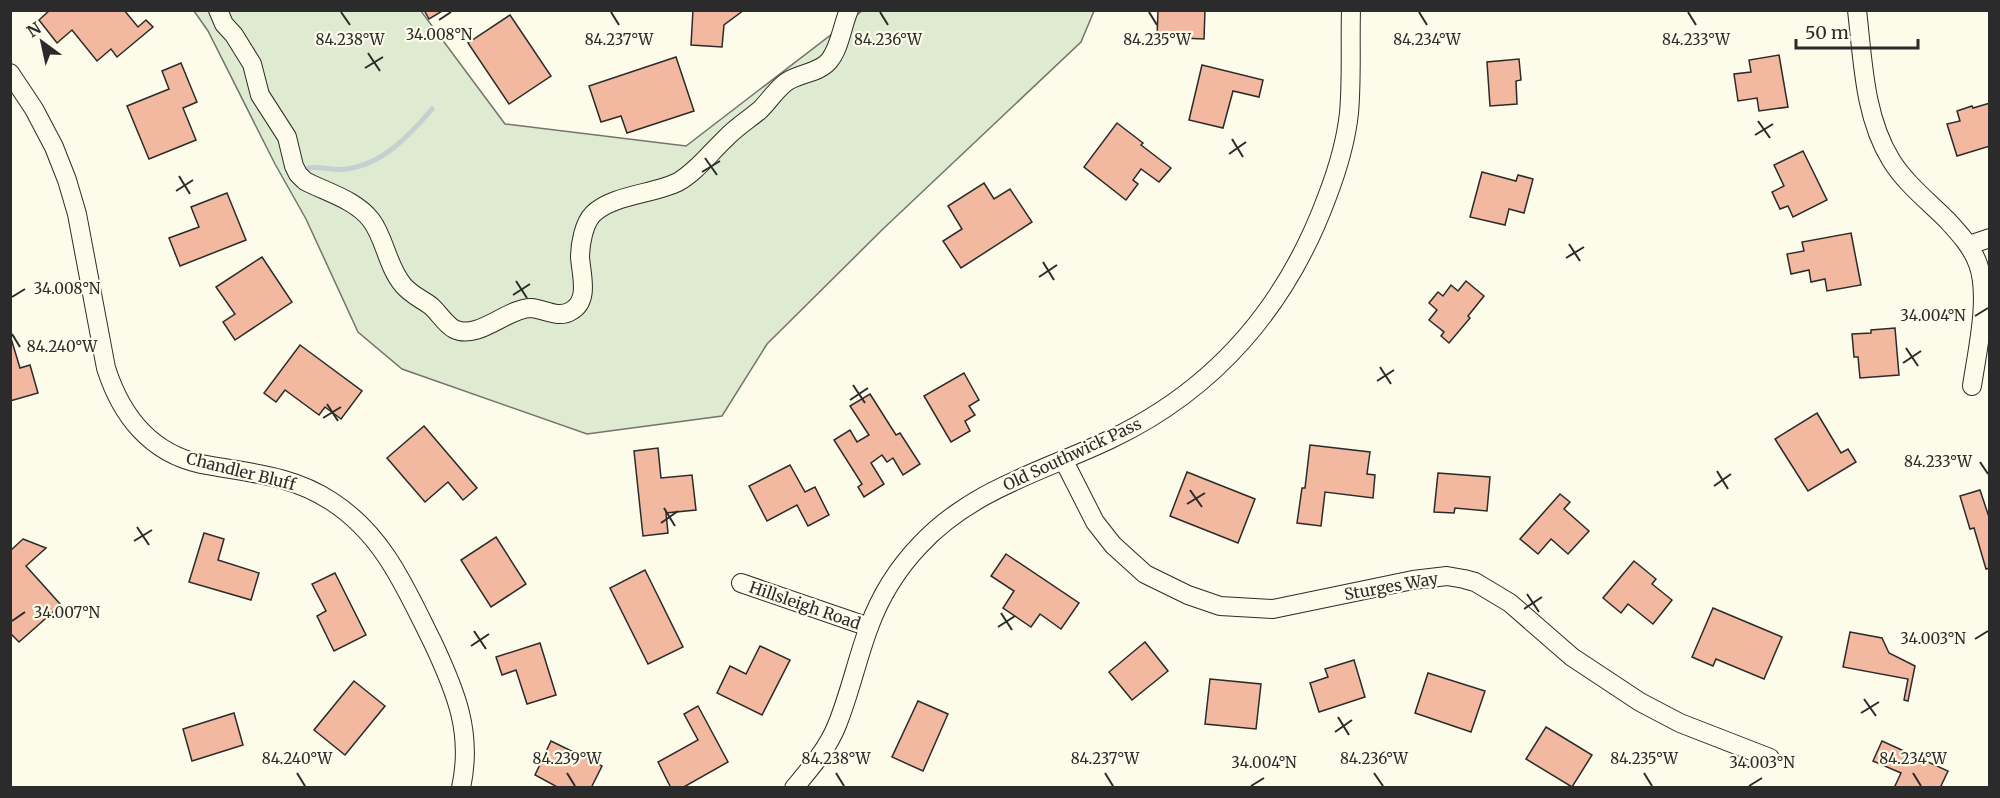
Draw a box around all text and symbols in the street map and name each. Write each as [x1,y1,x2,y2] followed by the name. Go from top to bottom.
[12,12,72,72] north arrow
[1796,12,1918,50] scale bar
[23,17,45,41] text: N
[1805,21,1849,44] text: 50 m
[406,25,473,44] text: 34.008°N
[316,30,386,49] text: 84.238°W
[585,30,654,49] text: 84.237°W
[854,30,923,49] text: 84.236°W
[1123,30,1192,49] text: 84.235°W
[1393,30,1462,49] text: 84.234°W
[1662,30,1731,49] text: 84.233°W
[34,279,101,298] text: 34.008°N
[1900,306,1966,325] text: 34.004°N
[27,337,98,356] text: 84.240°W
[1000,413,1144,495] street label: Old Southwick Pass
[184,448,299,494] street label: Chandler Bluff
[1904,452,1973,471] text: 84.233°W
[1342,568,1440,604] street label: Sturges Way
[747,577,864,634] street label: Hillsleigh Road
[34,603,101,622] text: 34.007°N
[1900,629,1966,648] text: 34.003°N
[262,749,333,768] text: 84.240°W
[533,749,602,768] text: 84.239°W
[802,749,872,768] text: 84.238°W
[1071,749,1140,768] text: 84.237°W
[1340,749,1409,768] text: 84.236°W
[1610,749,1679,768] text: 84.235°W
[1879,749,1948,768] text: 84.234°W
[1231,753,1297,772] text: 34.004°N
[1729,753,1795,772] text: 34.003°N

